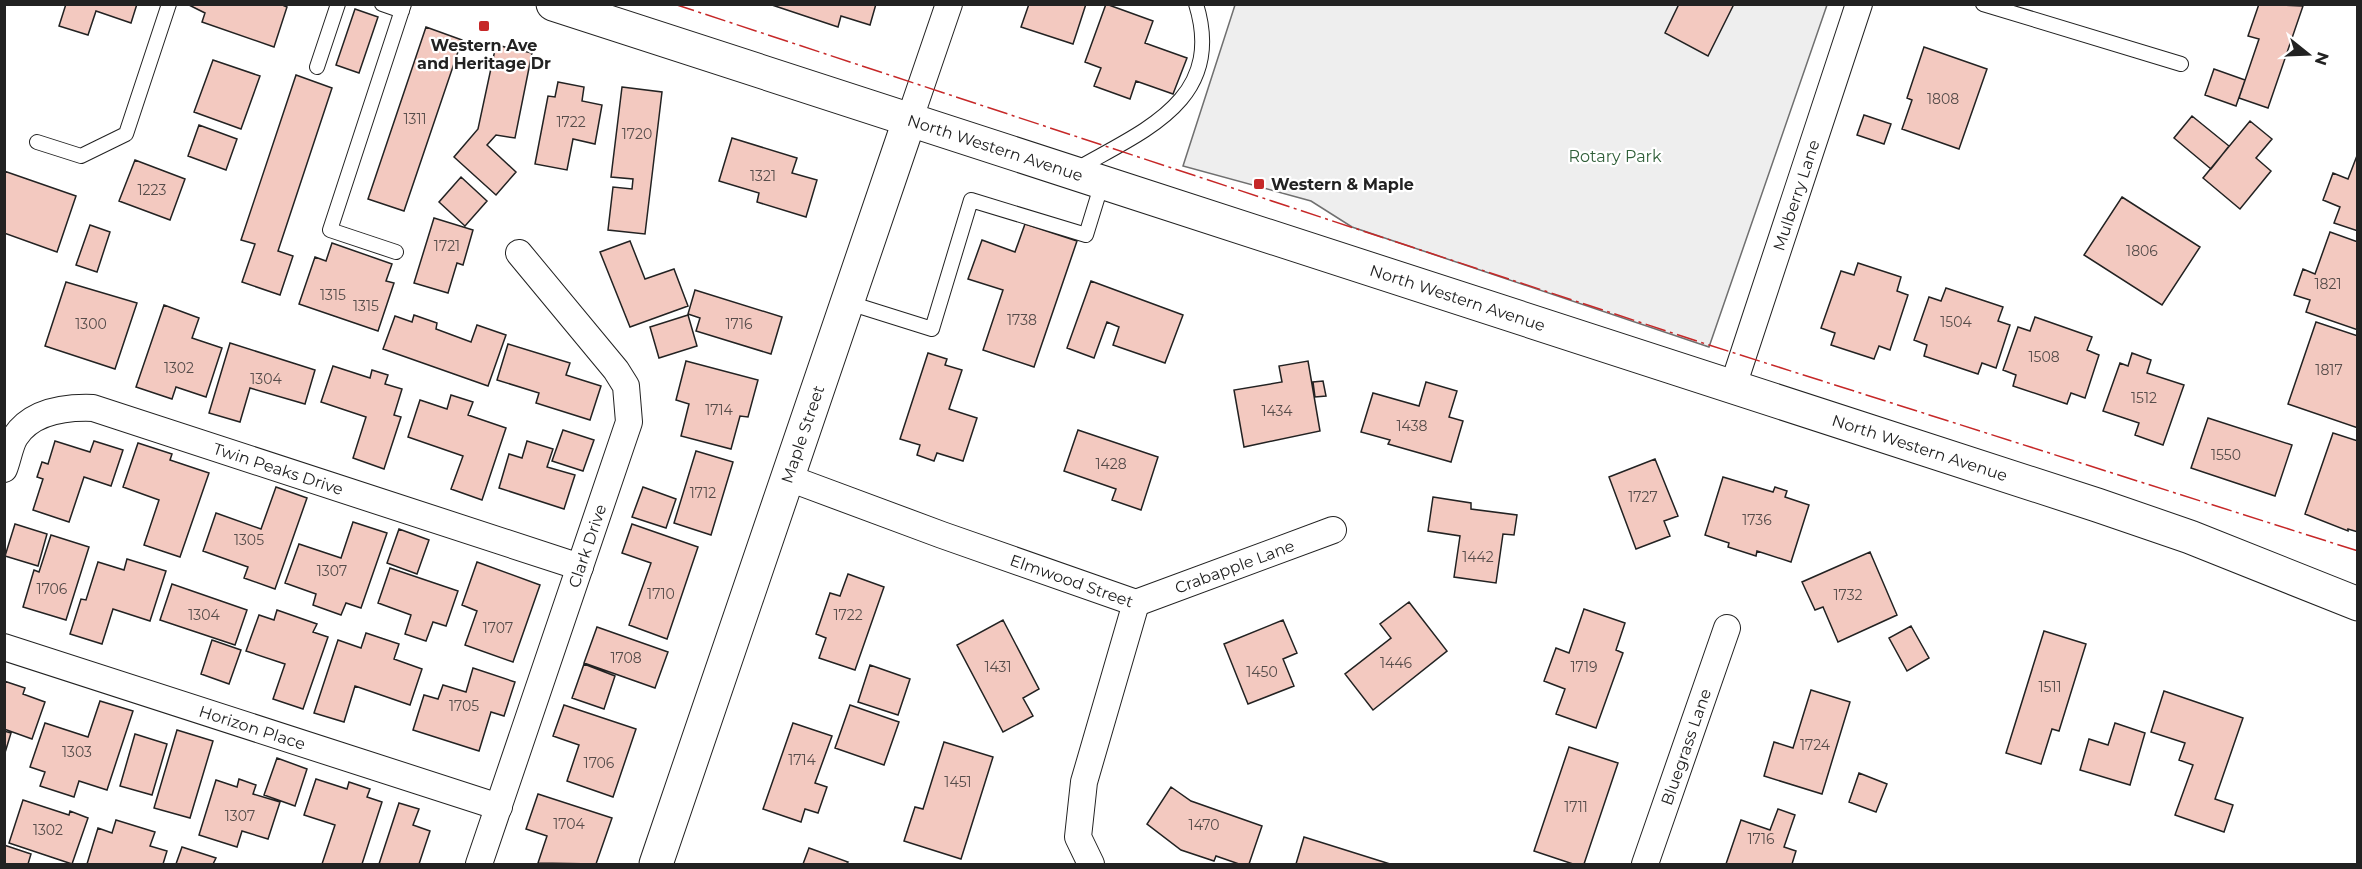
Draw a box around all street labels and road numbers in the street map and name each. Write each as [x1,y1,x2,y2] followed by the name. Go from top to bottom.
[905,111,1085,185] street label: North Western Avenue
[1769,137,1824,253] street label: Mulberry Lane
[1367,261,1548,335] street label: North Western Avenue
[777,382,828,486] street label: Maple Street
[1830,411,2010,485] street label: North Western Avenue
[211,439,346,499] street label: Twin Peaks Drive
[564,502,610,590] street label: Clark Drive
[1172,536,1297,598] street label: Crabapple Lane
[1008,551,1136,611] street label: Elmwood Street
[1657,686,1715,808] street label: Bluegrass Lane
[197,702,308,754] street label: Horizon Place

